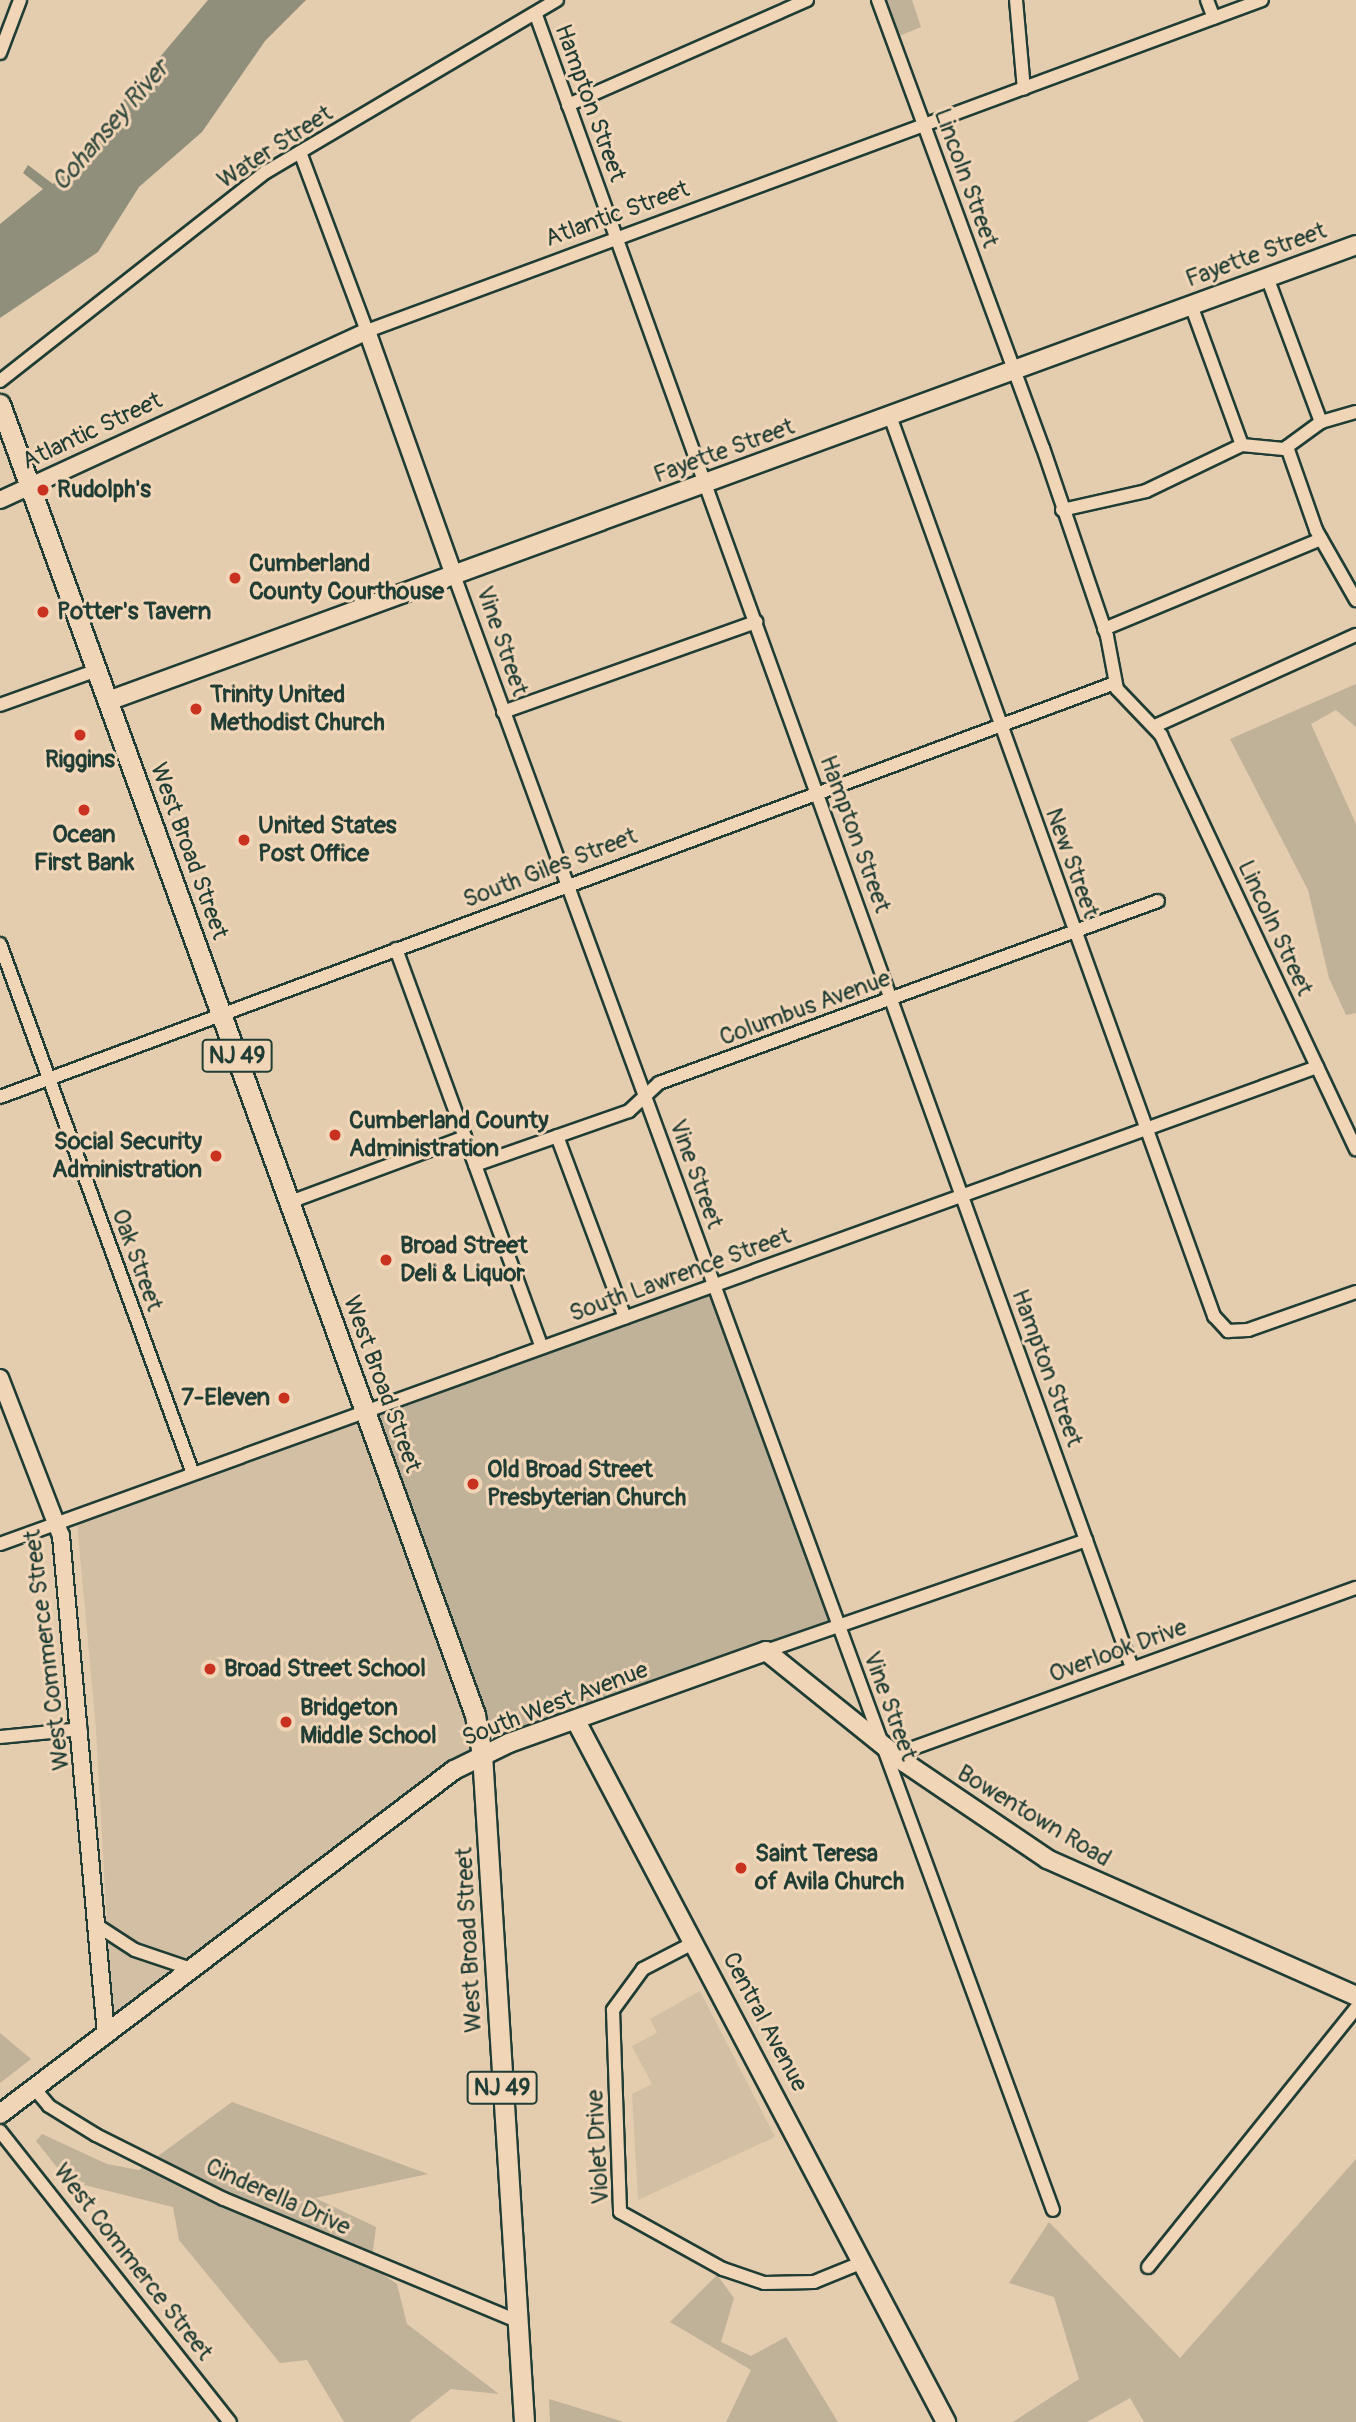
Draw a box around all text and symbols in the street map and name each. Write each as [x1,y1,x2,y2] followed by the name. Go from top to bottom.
[548,20,632,186] street label: Hampton Street
[46,54,176,198] water label: Cohansey River
[212,99,338,195] street label: Water Street
[928,105,1004,251] street label: Lincoln Street
[541,175,693,253] street label: Atlantic Street
[1182,216,1330,294] street label: Fayette Street
[17,386,167,476] street label: Atlantic Street
[650,412,798,490] street label: Fayette Street
[57,476,151,504] place label: Rudolph's
[35,482,51,498] marker: Rudolph's
[249,550,444,606] place label: Cumberland County Courthouse
[227,570,243,586] marker: Cumberland County Courthouse
[470,582,534,700] street label: Vine Street
[57,598,211,626] place label: Potter's Tavern
[35,604,51,620] marker: Potter's Tavern
[210,681,385,737] place label: Trinity United Methodist Church
[188,701,204,717] marker: Trinity United Methodist Church
[72,727,88,743] marker: Riggins
[45,746,115,774] place label: Riggins
[813,751,897,917] street label: Hampton Street
[144,759,234,943] street label: West Broad Street
[76,802,92,818] marker: Ocean First Bank
[1039,804,1105,922] street label: New Street
[258,812,397,868] place label: United States Post Office
[34,821,134,877] place label: Ocean First Bank
[459,822,641,914] street label: South Giles Street
[236,832,252,848] marker: United States Post Office
[1231,856,1319,1000] street label: Lincoln Street
[716,964,894,1052] street label: Columbus Avenue
[200,1036,274,1076] road number: NJ 49
[349,1107,548,1163] place label: Cumberland County Administration
[663,1115,729,1233] street label: Vine Street
[327,1127,343,1143] marker: Cumberland County Administration
[52,1128,202,1184] place label: Social Security Administration
[208,1148,224,1164] marker: Social Security Administration
[105,1205,169,1315] street label: Oak Street
[565,1222,795,1328] street label: South Lawrence Street
[400,1232,528,1288] place label: Broad Street Deli & Liquor
[378,1252,394,1268] marker: Broad Street Deli & Liquor
[1005,1285,1089,1451] street label: Hampton Street
[337,1292,427,1476] street label: West Broad Street
[181,1384,270,1412] place label: 7-Eleven
[276,1390,292,1406] marker: 7-Eleven
[487,1456,686,1512] place label: Old Broad Street Presbyterian Church
[465,1476,481,1492] marker: Old Broad Street Presbyterian Church
[18,1528,76,1772] street label: West Commerce Street
[1045,1613,1191,1689] street label: Overlook Drive
[857,1647,923,1765] street label: Vine Street
[224,1655,426,1683] place label: Broad Street School
[458,1655,652,1753] street label: South West Avenue
[202,1661,218,1677] marker: Broad Street School
[300,1694,437,1750] place label: Bridgeton Middle School
[278,1714,294,1730] marker: Bridgeton Middle School
[952,1759,1116,1873] street label: Bowentown Road
[755,1840,904,1896] place label: Saint Teresa of Avila Church
[450,1847,488,2033] street label: West Broad Street
[733,1860,749,1876] marker: Saint Teresa of Avila Church
[716,1947,814,2097] street label: Central Avenue
[465,2068,539,2108] road number: NJ 49
[581,2089,615,2205] street label: Violet Drive
[201,2152,355,2242] street label: Cinderella Drive
[47,2158,219,2366] street label: West Commerce Street

